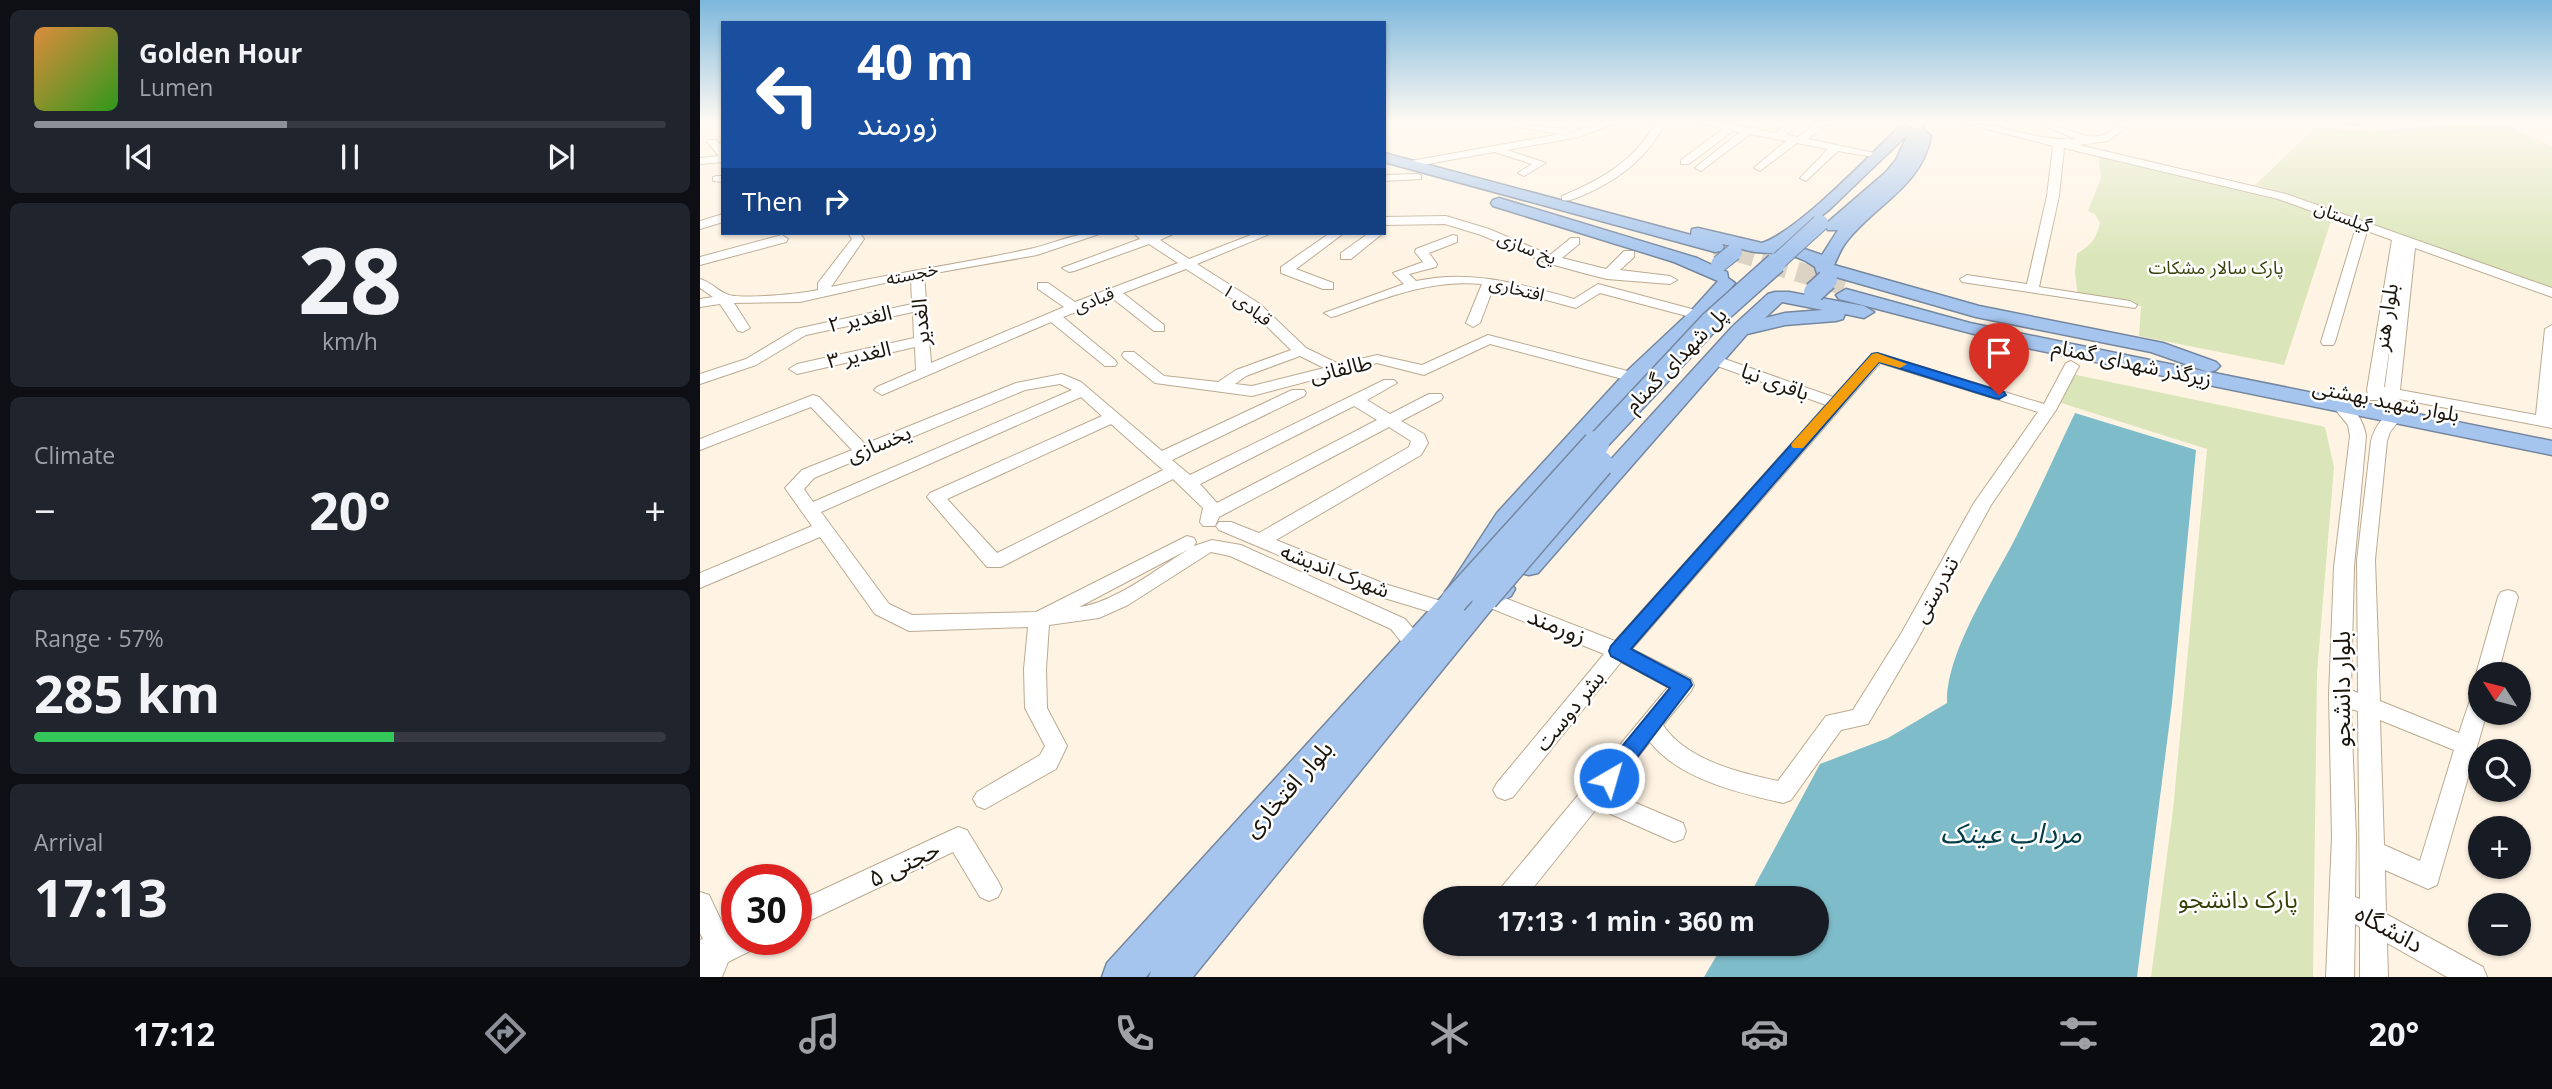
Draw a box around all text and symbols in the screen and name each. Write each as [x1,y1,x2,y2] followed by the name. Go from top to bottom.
[857,28,974,94] text: 40 m
[139,35,302,71] text: Golden Hour
[742,49,833,140] icon: left
[139,71,213,103] text: Lumen
[857,101,938,144] text: زورمند
[120,138,158,176] icon: previous
[331,138,369,176] icon: pause
[542,138,580,176] icon: next
[817,182,855,220] icon: right
[742,183,803,219] text: Then
[2311,195,2376,238] street label: گیلستان
[298,217,402,341] text: 28
[1494,225,1560,271] street label: یخ سازی
[2148,255,2284,279] park label: پارک سالار مشکات
[883,256,940,290] street label: خجسته
[1487,270,1547,306] street label: افتخاری
[1218,278,1277,331] street label: قبادی ۱
[1070,280,1117,318] street label: قبادی
[2366,281,2404,353] street label: بلوار هنر
[825,298,894,338] street label: الغدیر ۲
[904,298,936,348] street label: الغدیر
[1618,301,1735,420] street label: پل شهدای گمنام
[1969,323,2029,395] pin
[322,325,378,357] text: km/h
[2049,331,2215,396] street label: زیرگذر شهدای گمنام
[824,334,893,374] street label: الغدیر ۳
[1980,334,2018,372] icon: arrive
[1307,347,1375,389] street label: طالقانی
[1737,356,1813,406] street label: باقری نیا
[2310,372,2462,428] street label: بلوار شهید بهشتی
[842,417,915,469] street label: یخسازی
[34,439,115,471] text: Climate
[309,474,391,545] text: 20°
[34,484,56,536] text: −
[644,484,666,536] text: +
[1277,536,1394,604] street label: شهرک اندیشه
[1906,551,1965,628] street label: تندرستی
[1523,598,1592,651] street label: زورمند
[34,622,164,654] text: Range · 57%
[2324,631,2357,747] street label: بلوار دانشجو
[34,657,220,728] text: 285 km
[2468,662,2530,724] north arrow
[2468,662,2531,956] map controls
[1528,664,1610,757] street label: بشر دوست
[1234,732,1339,844] street label: بلوار افتخاری
[2468,739,2531,802] button: search
[1572,741,1646,815] position arrow
[1940,813,2082,851] water label: مرداب عینک
[2468,816,2531,879] button: +
[34,826,103,858] text: Arrival
[862,831,945,894] street label: حجتی ۵
[34,861,168,932] text: 17:13
[721,864,812,955] speed limit sign: 30
[2178,882,2298,915] park label: پارک دانشجو
[2468,893,2531,956] button: −
[2350,896,2430,960] street label: دانشگاه
[1497,903,1755,939] text: 17:13 · 1 min · 360 m
[481,1009,530,1058] icon: directions
[795,1009,844,1058] icon: music
[1110,1009,1159,1058] icon: phone
[1425,1009,1474,1058] icon: climate
[1740,1009,1789,1058] icon: car
[2054,1009,2103,1058] icon: filters
[133,1012,215,1055] text: 17:12
[2369,1012,2419,1055] text: 20°

